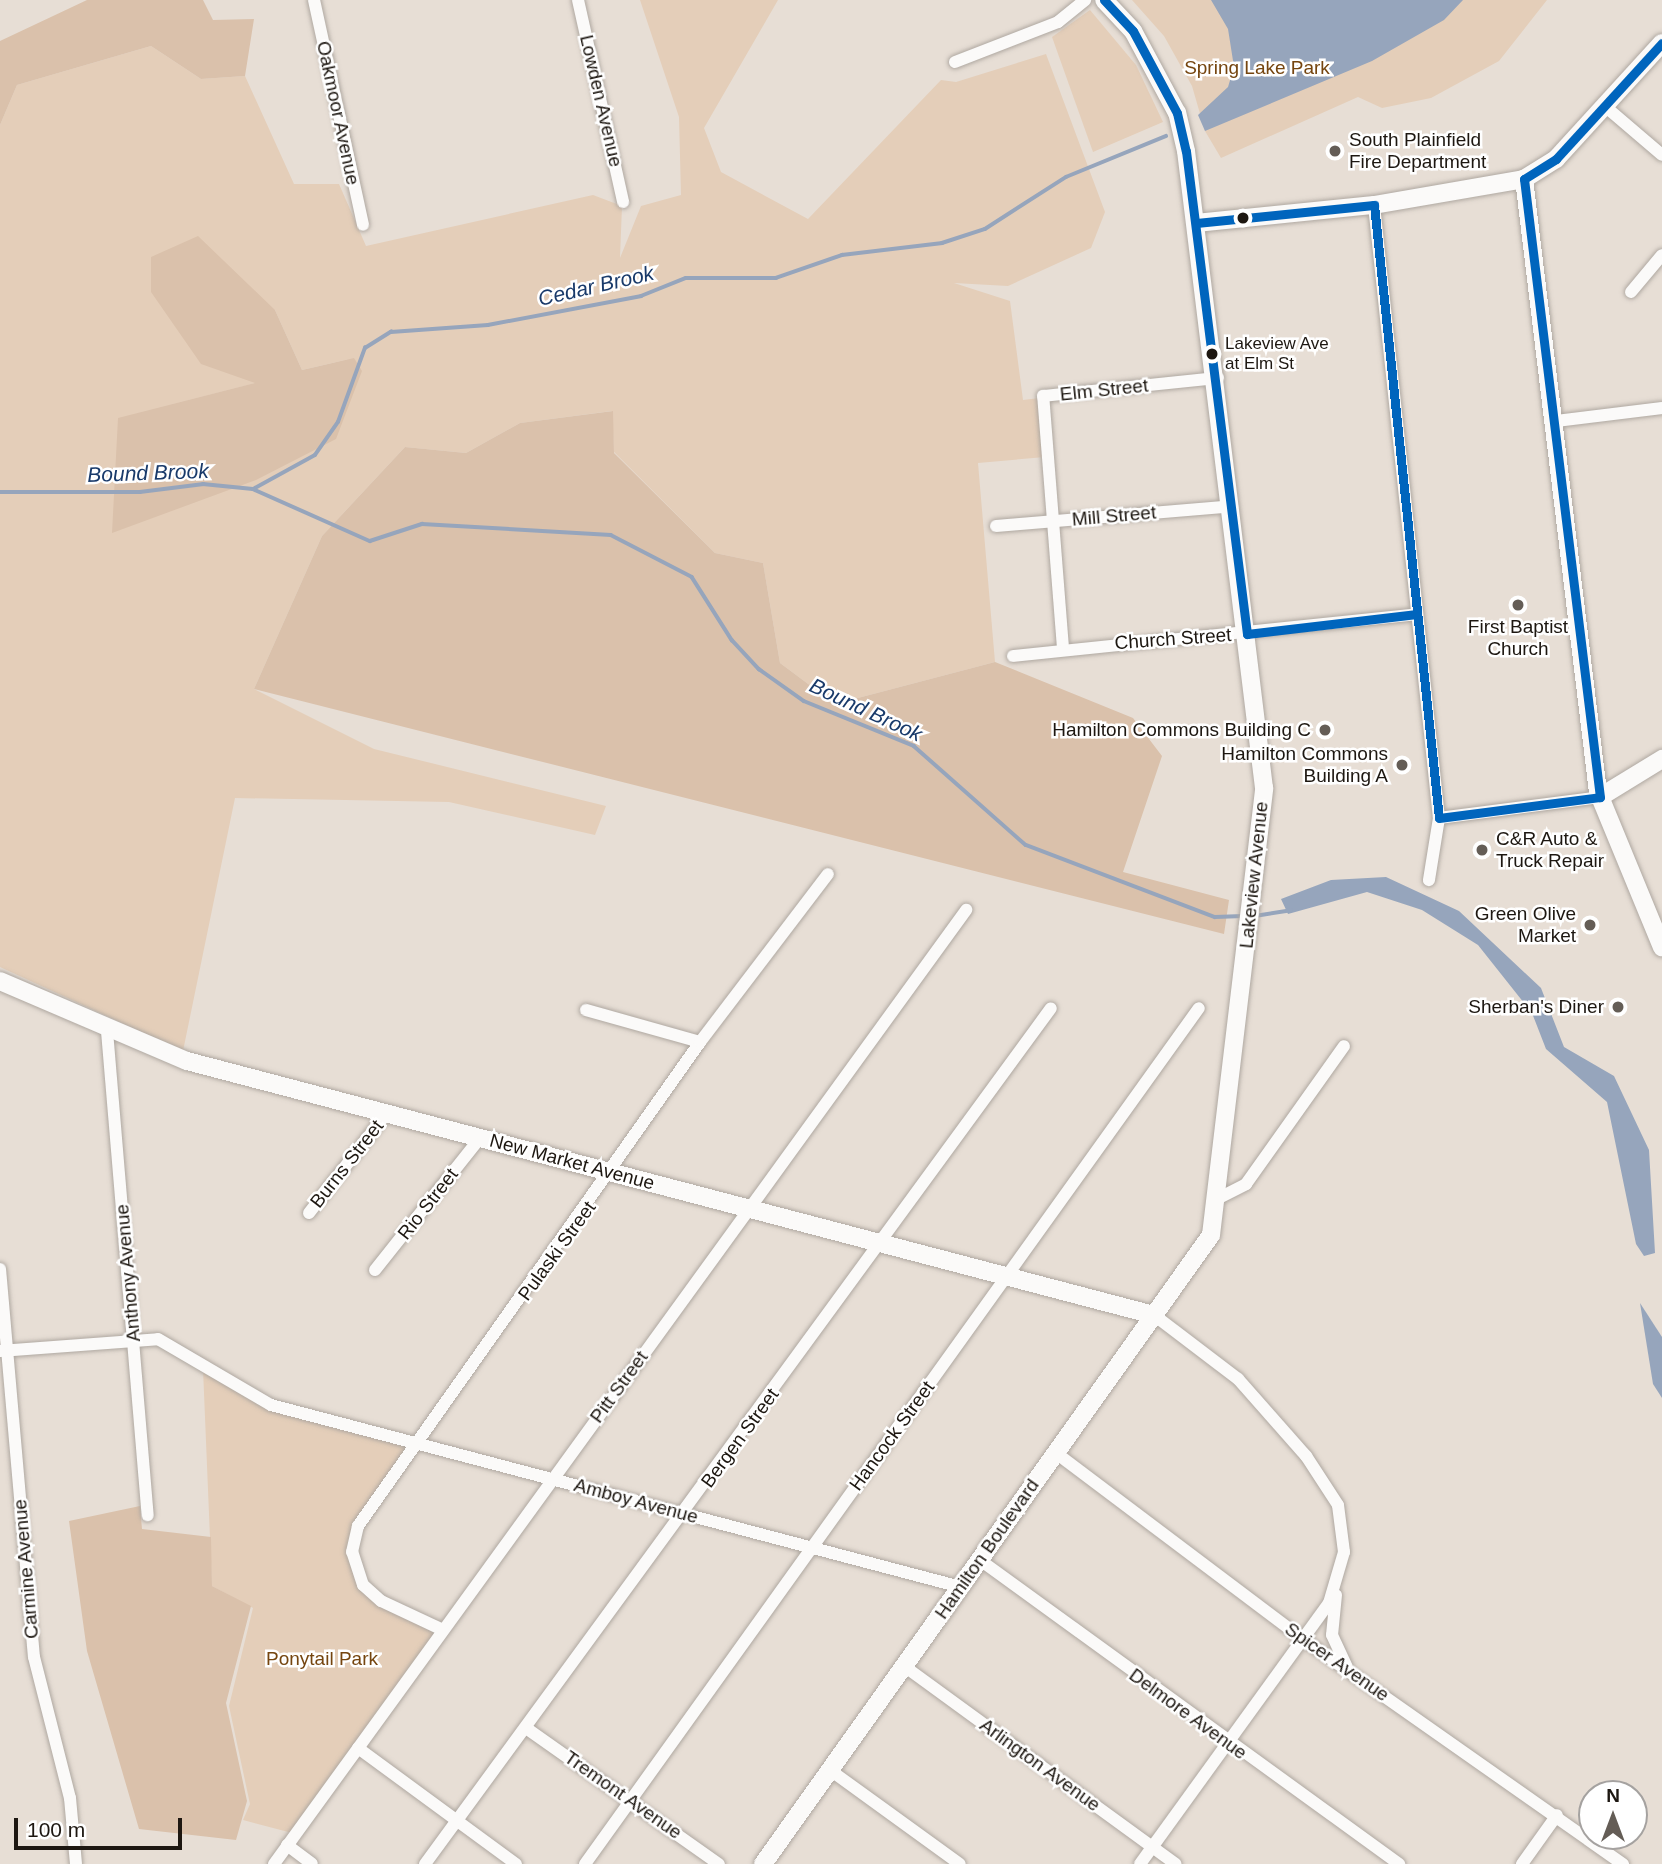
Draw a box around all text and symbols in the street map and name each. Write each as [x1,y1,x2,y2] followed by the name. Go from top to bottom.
[575,32,627,170] street label: Lowden Avenue
[312,38,364,188] street label: Oakmoor Avenue
[1184,57,1330,79] park label: Spring Lake Park
[1349,129,1486,173] place label: South Plainfield Fire Department
[1327,143,1343,159] marker: South Plainfield Fire Department
[1236,211,1250,225] unlabelled marker
[536,260,656,312] water label: Cedar Brook
[1225,334,1330,374] place label: Lakeview Ave at Elm St
[1205,347,1219,361] marker: Lakeview Ave at Elm St
[1059,374,1149,406] street label: Elm Street
[87,458,209,488] water label: Bound Brook
[1071,501,1157,531] street label: Mill Street
[1510,597,1526,613] marker: First Baptist Church
[1468,616,1568,660] place label: First Baptist Church
[1114,624,1232,654] street label: Church Street
[806,673,926,747] water label: Bound Brook
[1052,719,1311,741] place label: Hamilton Commons Building C
[1317,722,1333,738] marker: Hamilton Commons Building C
[1221,743,1388,787] place label: Hamilton Commons Building A
[1394,757,1410,773] marker: Hamilton Commons Building A
[1235,800,1273,950] street label: Lakeview Avenue
[1496,828,1604,872] place label: C&R Auto & Truck Repair
[1474,842,1490,858] marker: C&R Auto & Truck Repair
[1475,903,1576,947] place label: Green Olive Market
[1582,917,1598,933] marker: Green Olive Market
[1468,996,1604,1018] place label: Sherban's Diner
[1610,999,1626,1015] marker: Sherban's Diner
[306,1115,388,1213] street label: Burns Street
[487,1129,657,1195] street label: New Market Avenue
[393,1164,463,1244] street label: Rio Street
[513,1197,601,1305] street label: Pulaski Street
[111,1203,145,1343] street label: Anthony Avenue
[585,1347,653,1427] street label: Pitt Street
[845,1377,939,1495] street label: Hancock Street
[696,1384,784,1492] street label: Bergen Street
[571,1473,701,1529] street label: Amboy Avenue
[930,1475,1044,1623] street label: Hamilton Boulevard
[8,1498,44,1640] street label: Carmine Avenue
[1280,1617,1394,1707] street label: Spicer Avenue
[266,1648,378,1670] park label: Ponytail Park
[1124,1663,1252,1765] street label: Delmore Avenue
[975,1713,1105,1817] street label: Arlington Avenue
[559,1746,687,1844] street label: Tremont Avenue
[1578,1780,1648,1850] north arrow
[1606,1785,1620,1806] text: N
[18,1804,186,1848] scale bar
[27,1818,85,1841] text: 100 m

